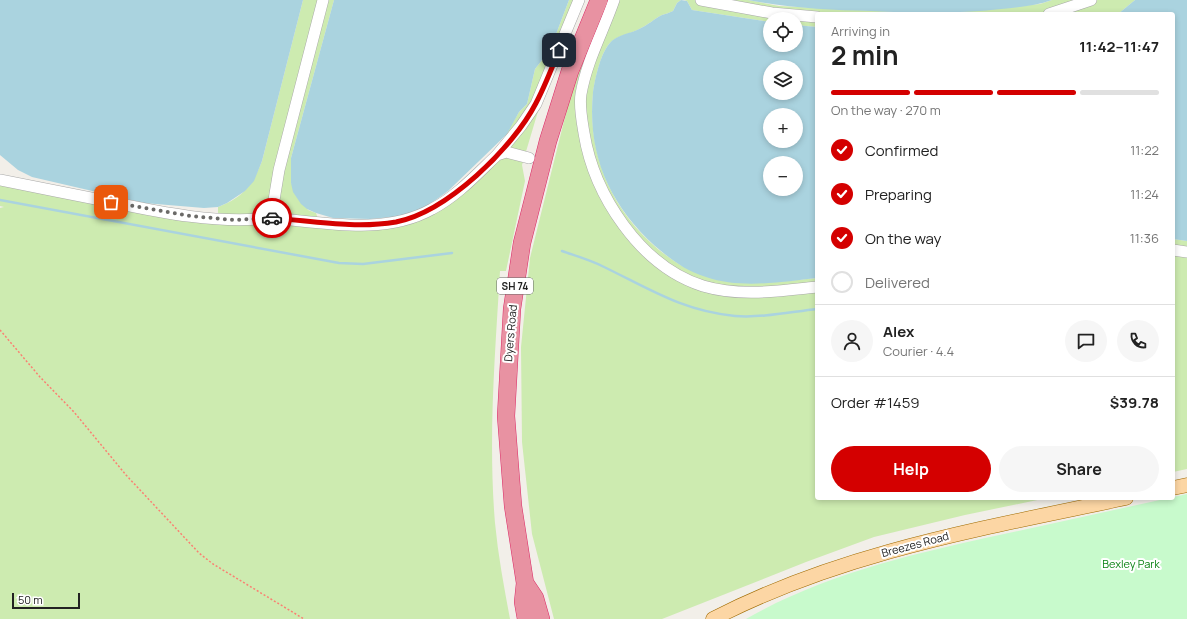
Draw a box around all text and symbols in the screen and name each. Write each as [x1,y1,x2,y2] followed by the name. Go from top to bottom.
[763,12,803,196] map controls
[763,12,803,52] button: locate
[831,22,890,40] text: Arriving in
[542,33,576,67] pin
[1079,36,1159,57] text: 11:42–11:47
[831,37,899,73] text: 2 min
[548,39,570,61] icon: home
[763,60,803,100] button: layers
[831,101,941,119] text: On the way · 270 m
[763,108,803,148] button: +
[831,139,853,161] icon: check
[865,140,938,161] text: Confirmed
[1130,141,1159,159] text: 11:22
[763,156,803,196] button: −
[831,183,853,205] icon: check
[865,184,932,205] text: Preparing
[94,185,128,219] pin
[1130,185,1159,203] text: 11:24
[100,191,122,213] icon: bag
[252,198,292,238] courier
[261,207,283,229] icon: car
[831,227,853,249] icon: check
[865,228,941,249] text: On the way
[1130,229,1159,247] text: 11:36
[865,272,930,293] text: Delivered
[497,278,533,294] road number: SH 74
[500,304,520,362] street label: Dyers Road
[831,320,873,362] button: person
[1065,320,1107,362] button: chat
[1117,320,1159,362] button: phone
[883,321,914,342] text: Alex
[883,342,954,360] text: Courier · 4.4
[831,392,920,413] text: Order #1459
[1110,392,1159,413] text: $39.78
[831,446,991,492] button: Help
[999,446,1159,492] button: Share
[880,528,950,560] street label: Breezes Road
[1102,556,1160,571] park label: Bexley Park
[12,591,80,610] scale bar
[18,592,43,607] text: 50 m

